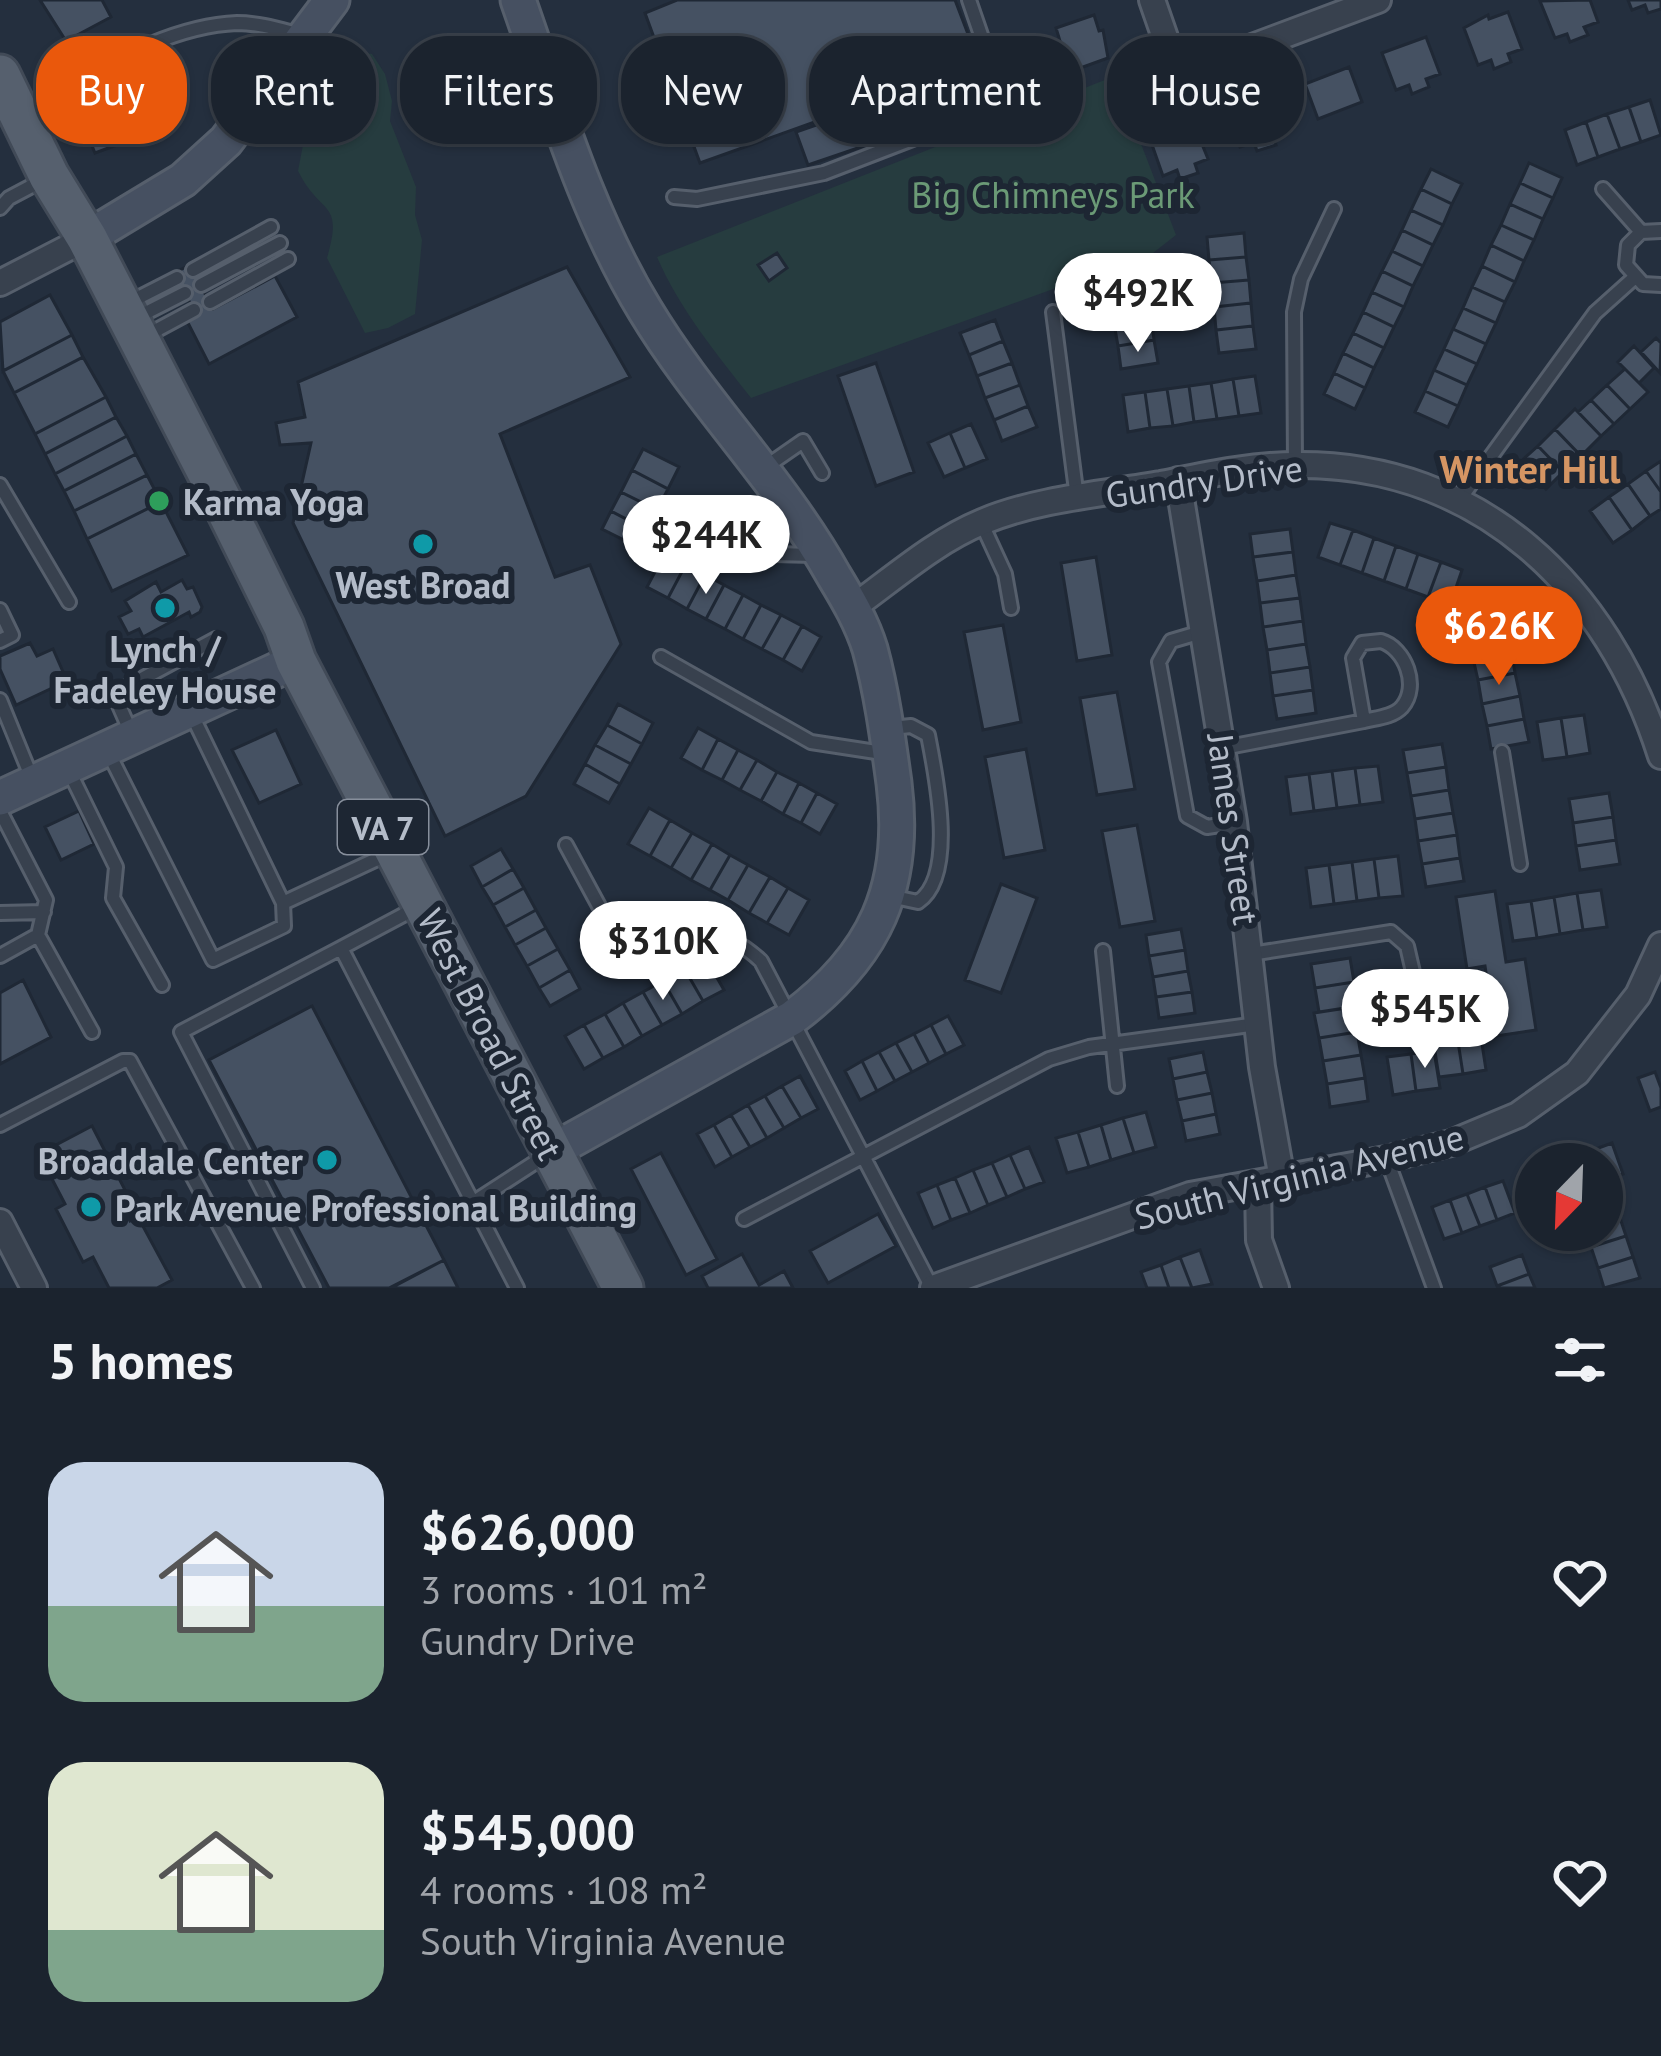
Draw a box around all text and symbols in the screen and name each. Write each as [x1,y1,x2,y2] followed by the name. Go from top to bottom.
[36,36,187,144] chip: Buy
[211,36,376,144] chip: Rent
[400,36,597,144] chip: Filters
[621,36,785,144] chip: New
[809,36,1083,144] chip: Apartment
[1107,36,1304,144] chip: House
[911,171,1195,218] park label: Big Chimneys Park
[1054,253,1222,355] pin: $492K
[1082,266,1194,317] text: $492K
[1440,443,1621,494] district label: Winter Hill
[1102,444,1306,518] street label: Gundry Drive
[183,478,364,525] place label: Karma Yoga
[146,488,172,514] marker: Karma Yoga
[622,495,790,597] pin: $244K
[650,508,762,559] text: $244K
[410,531,436,557] marker: West Broad
[336,561,510,608] place label: West Broad
[1415,586,1583,688] pin: $626K
[152,595,178,621] marker: Lynch / Fadeley House
[1443,599,1555,650] text: $626K
[54,625,276,713] place label: Lynch / Fadeley House
[1197,728,1271,928] street label: James Street
[338,800,428,854] road number: VA 7
[408,901,574,1167] street label: West Broad Street
[579,901,747,1003] pin: $310K
[607,914,719,965] text: $310K
[1341,969,1509,1071] pin: $545K
[1369,982,1481,1033] text: $545K
[1130,1112,1468,1240] street label: South Virginia Avenue
[38,1137,303,1184] place label: Broaddale Center
[1515,1143,1623,1251] north arrow
[1515,1143,1623,1251] map controls
[314,1147,340,1173] marker: Broaddale Center
[115,1184,637,1231] place label: Park Avenue Professional Building
[78,1194,104,1220] marker: Park Avenue Professional Building
[48,1327,234,1393] text: 5 homes
[1547,1327,1613,1393] icon: filters
[420,1498,635,1564] text: $626,000
[144,1510,288,1654] icon: home
[1547,1549,1613,1615] icon: heart
[420,1564,707,1615] text: 3 rooms · 101 m²
[420,1615,635,1666] text: Gundry Drive
[420,1798,635,1864] text: $545,000
[144,1810,288,1954] icon: home
[1547,1849,1613,1915] icon: heart
[420,1864,707,1915] text: 4 rooms · 108 m²
[420,1915,786,1966] text: South Virginia Avenue

